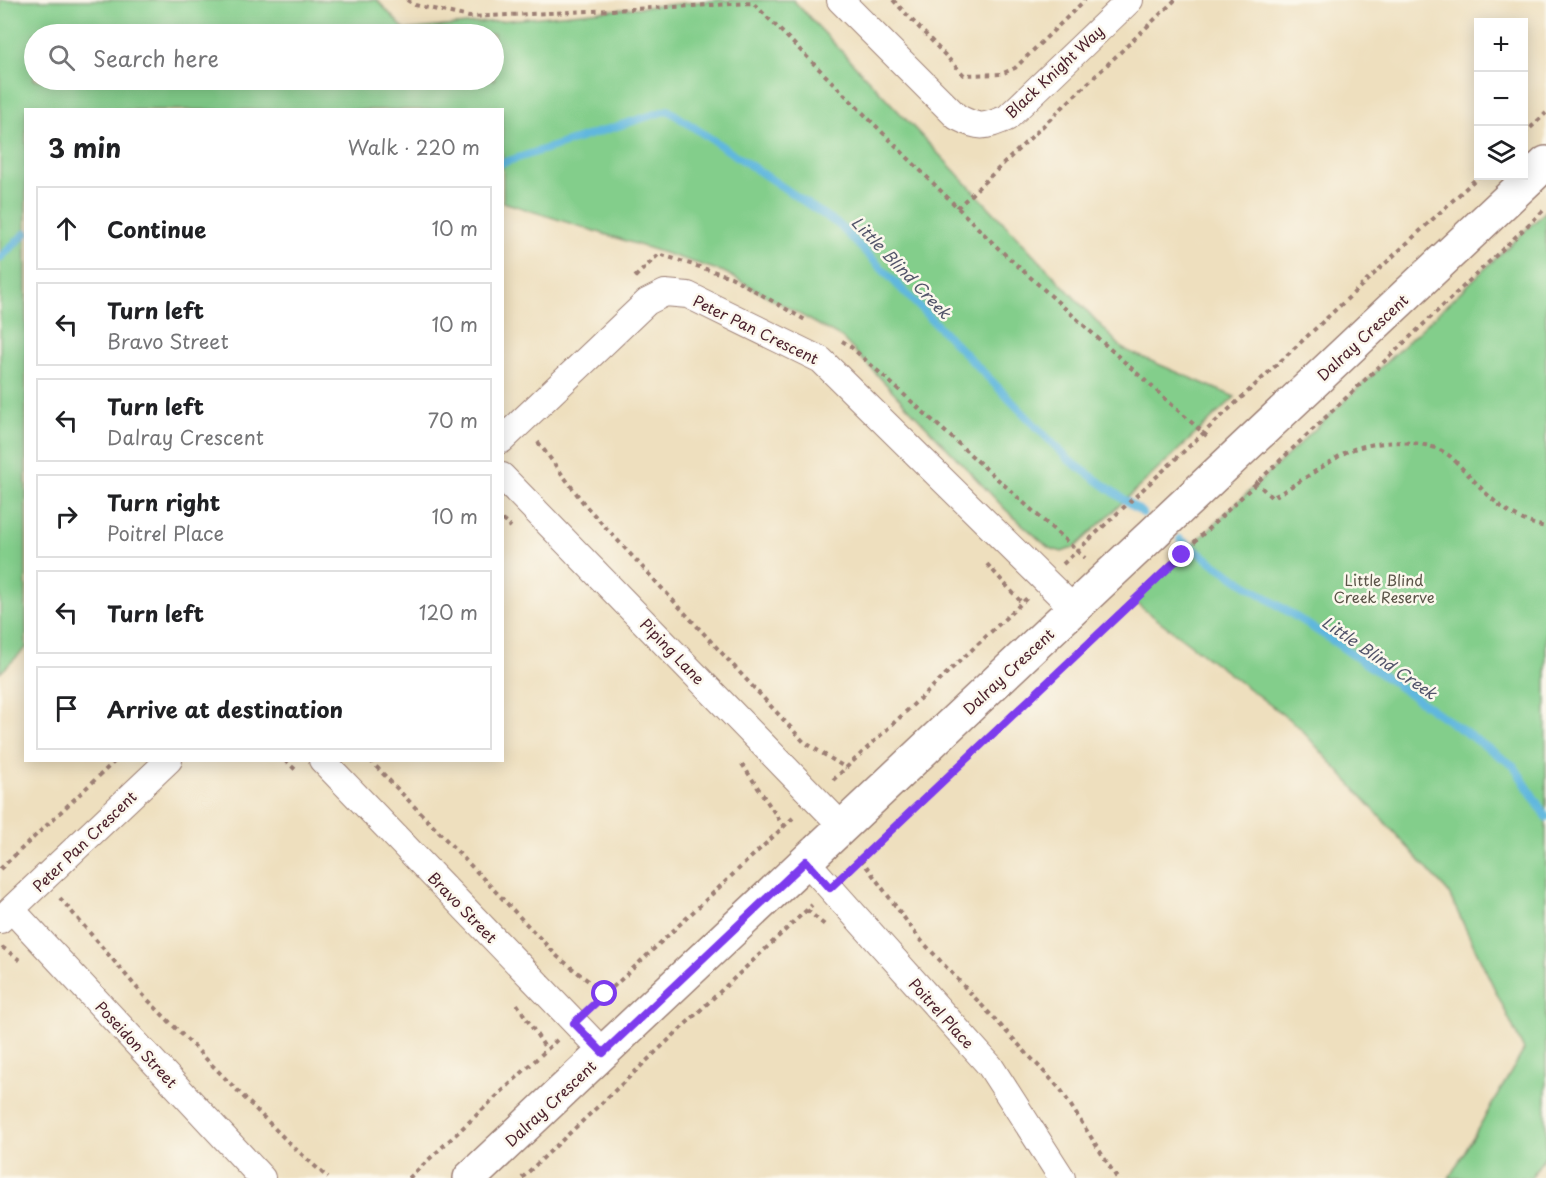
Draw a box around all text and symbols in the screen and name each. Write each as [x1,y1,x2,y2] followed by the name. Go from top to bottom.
[1474,18,1528,180] map controls
[1474,18,1528,72] button: +
[1000,19,1108,123] street label: Black Knight Way
[24,24,504,90] search box
[45,41,78,74] icon: search
[93,41,219,74] text: Search here
[1474,72,1528,126] button: −
[1474,126,1528,180] button: layers
[48,128,121,167] text: 3 min
[348,132,480,162] text: Walk · 220 m
[847,210,958,324] water label: Little Blind Creek
[50,212,83,245] icon: ahead
[107,212,206,245] text: Continue
[431,213,478,243] text: 10 m
[1311,288,1413,386] street label: Dalray Crescent
[689,289,823,369] street label: Peter Pan Crescent
[107,293,204,326] text: Turn left
[50,308,83,341] icon: left
[431,309,478,339] text: 10 m
[107,326,229,356] text: Bravo Street
[107,389,204,422] text: Turn left
[50,404,83,437] icon: left
[428,405,478,435] text: 70 m
[107,422,264,452] text: Dalray Crescent
[107,485,220,518] text: Turn right
[50,500,83,533] icon: right
[431,501,478,531] text: 10 m
[107,518,224,548] text: Poitrel Place
[1168,541,1194,567] route end
[1333,568,1435,608] park label: Little Blind Creek Reserve
[50,596,83,629] icon: left
[107,596,204,629] text: Turn left
[419,597,478,627] text: 120 m
[1318,610,1443,705] water label: Little Blind Creek
[635,613,711,689] street label: Piping Lane
[957,622,1059,720] street label: Dalray Crescent
[50,692,83,725] icon: arrive
[107,692,343,725] text: Arrive at destination
[27,785,141,897] street label: Peter Pan Crescent
[423,866,503,948] street label: Bravo Street
[904,973,980,1053] street label: Poitrel Place
[591,980,617,1006] route start
[91,995,183,1093] street label: Poseidon Street
[499,1054,601,1152] street label: Dalray Crescent

